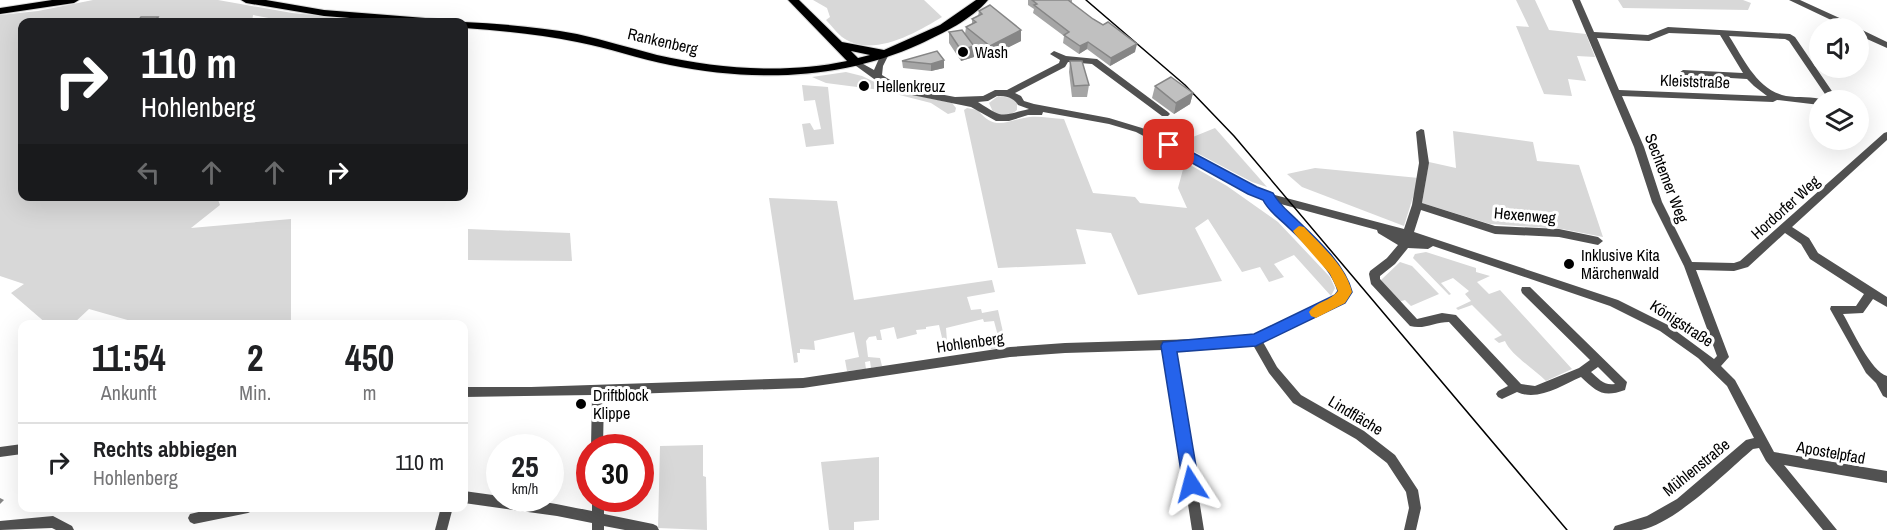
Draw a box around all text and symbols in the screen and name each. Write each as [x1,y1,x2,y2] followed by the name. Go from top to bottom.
[1809,18,1869,150] map controls
[1809,18,1869,78] button: sound
[626,22,701,60] street label: Rankenberg
[141,35,237,91] text: 110 m
[975,41,1008,63] place label: Wash
[42,42,120,120] icon: right
[956,45,970,59] marker: Wash
[1660,69,1730,93] street label: Kleiststraße
[876,75,946,97] place label: Hellenkreuz
[857,79,871,93] marker: Hellenkreuz
[141,89,255,125] text: Hohlenberg
[1809,90,1869,150] button: layers
[1143,119,1194,170] pin
[1152,128,1185,161] icon: arrive
[1640,130,1694,226] street label: Sechtemer Weg
[132,156,165,189] icon: left
[195,156,228,189] icon: ahead
[258,156,291,189] icon: ahead
[321,156,354,189] icon: right
[1746,170,1825,244] street label: Hordorfer Weg
[1493,201,1558,229] street label: Hexenweg
[1581,244,1660,284] place label: Inklusive Kita Märchenwald
[1562,257,1576,271] marker: Inklusive Kita Märchenwald
[1646,294,1718,352] street label: Königstraße
[935,326,1006,358] street label: Hohlenberg
[92,334,166,382] text: 11:54
[247,334,264,382] text: 2
[345,334,394,382] text: 450
[101,379,156,406] text: Ankunft
[239,379,271,406] text: Min.
[363,379,376,406] text: m
[593,384,649,424] place label: Driftblock Klippe
[1324,390,1388,440] street label: Lindfläche
[574,397,588,411] marker: Driftblock Klippe
[1658,433,1734,501] street label: Mühlenstraße
[93,434,237,464] text: Rechts abbiegen
[576,434,654,512] speed limit sign: 30
[1794,435,1867,469] street label: Apostelpfad
[42,446,75,479] icon: right
[511,446,539,486] text: 25
[395,447,444,477] text: 110 m
[1159,452,1223,516] position arrow
[93,464,178,491] text: Hohlenberg
[512,478,538,499] text: km/h

